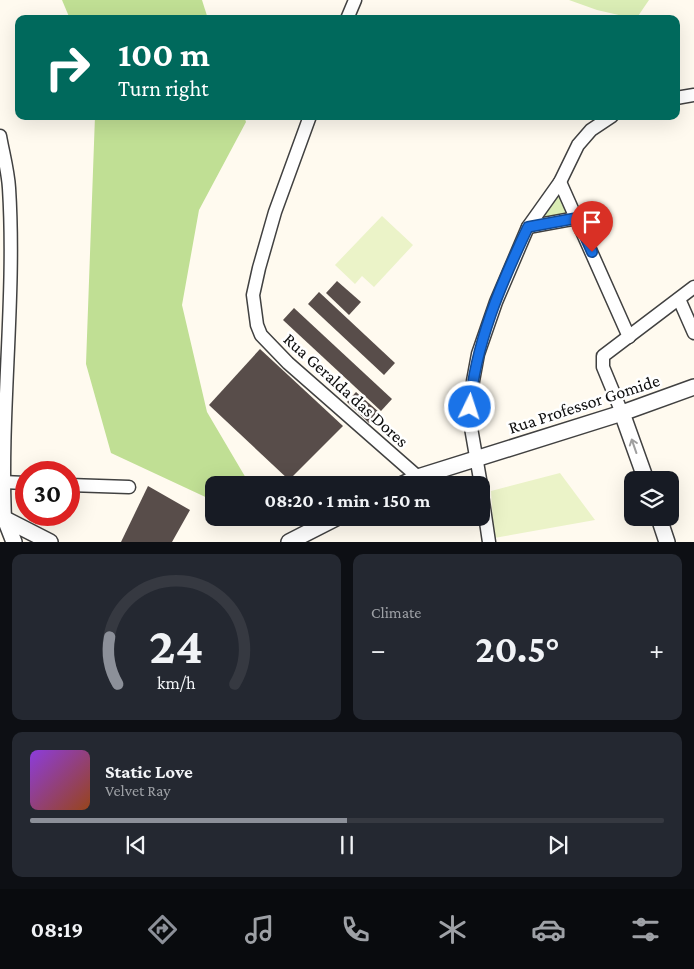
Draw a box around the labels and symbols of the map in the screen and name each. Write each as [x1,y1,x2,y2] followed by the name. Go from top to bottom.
[571,201,613,252] pin
[280,329,412,451] street label: Rua Geralda das Dores
[506,370,662,438] street label: Rua Professor Gomide
[443,380,495,432] position arrow
[629,439,638,455] one-way arrow
[15,461,80,526] speed limit sign: 30

